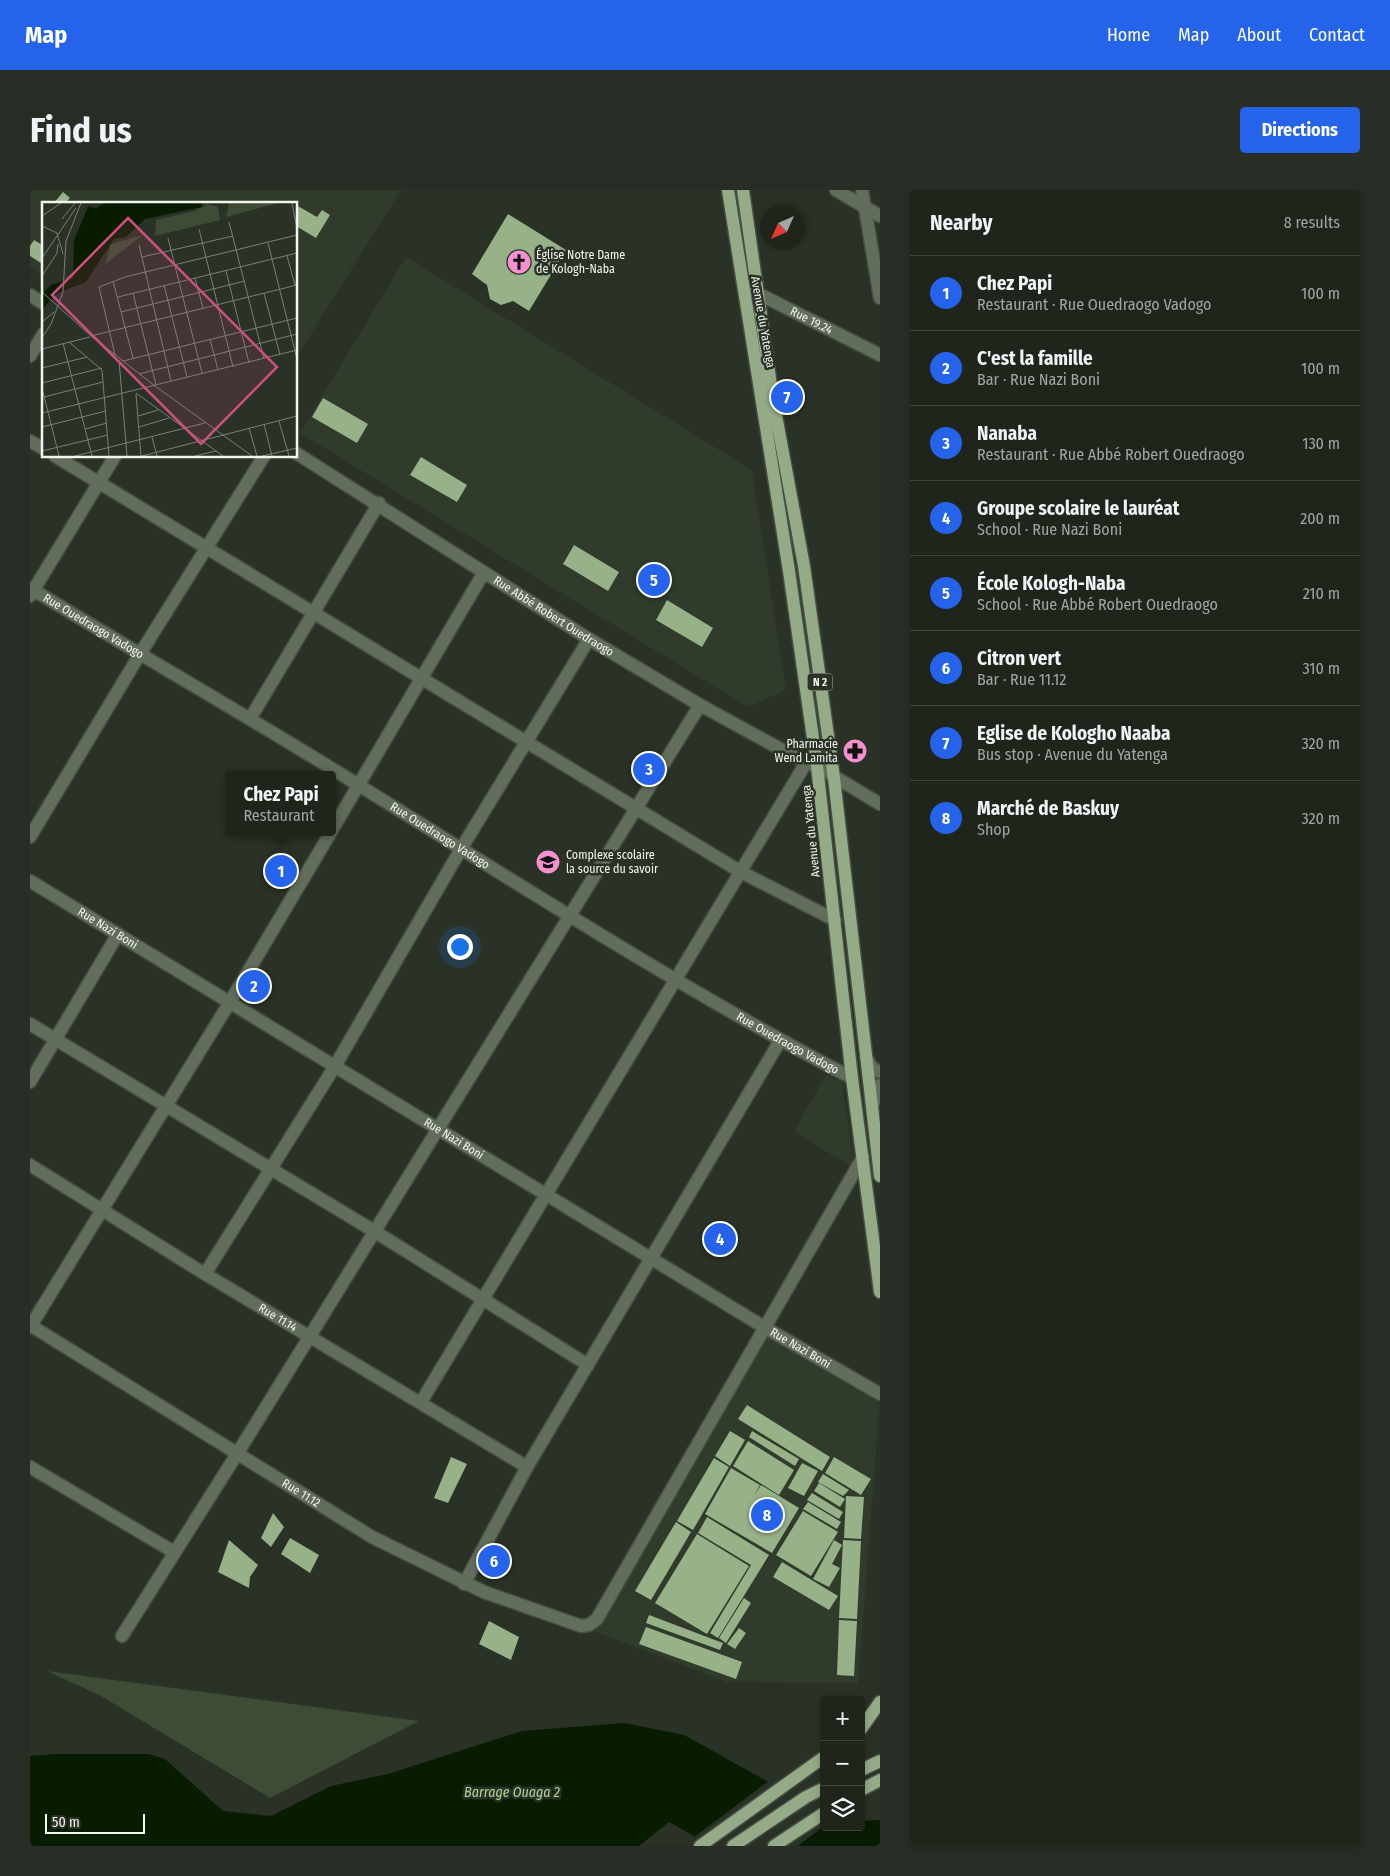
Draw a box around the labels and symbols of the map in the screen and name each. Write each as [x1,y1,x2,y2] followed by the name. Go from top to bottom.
[42,202,298,458] inset map
[760,205,805,250] north arrow
[536,247,625,276] place label: Église Notre Dame de Kologh-Naba
[506,249,532,275] church icon: Église Notre Dame de Kologh-Naba
[748,275,778,369] street label: Avenue du Yatenga
[788,304,835,337] street label: Rue 19.24
[771,378,803,416] pin: 7
[638,561,670,599] pin: 5
[491,573,616,659] street label: Rue Abbé Robert Ouedraogo
[41,591,146,661] street label: Rue Ouedraogo Vadogo
[808,674,832,691] road number: N 2
[775,737,838,765] place label: Pharmacie Wend Lamita
[842,738,868,764] pharmacy icon: Pharmacie Wend Lamita
[633,750,665,788] pin: 3
[799,784,823,878] street label: Avenue du Yatenga
[388,799,492,872] street label: Rue Ouedraogo Vadogo
[566,848,659,876] place label: Complexe scolaire la source du savoir
[535,849,561,875] school or university icon: Complexe scolaire la source du savoir
[265,852,297,890] pin: 1
[75,905,140,952] street label: Rue Nazi Boni
[447,934,473,960] your location
[238,967,270,1005] pin: 2
[734,1009,841,1077] street label: Rue Ouedraogo Vadogo
[421,1115,486,1162] street label: Rue Nazi Boni
[704,1220,736,1258] pin: 4
[256,1301,300,1335] street label: Rue 11.14
[768,1325,833,1371] street label: Rue Nazi Boni
[280,1476,323,1510] street label: Rue 11.12
[751,1496,783,1534] pin: 8
[478,1542,510,1580] pin: 6
[464,1784,560,1801] water label: Barrage Ouaga 2
[45,1811,145,1834] scale bar

